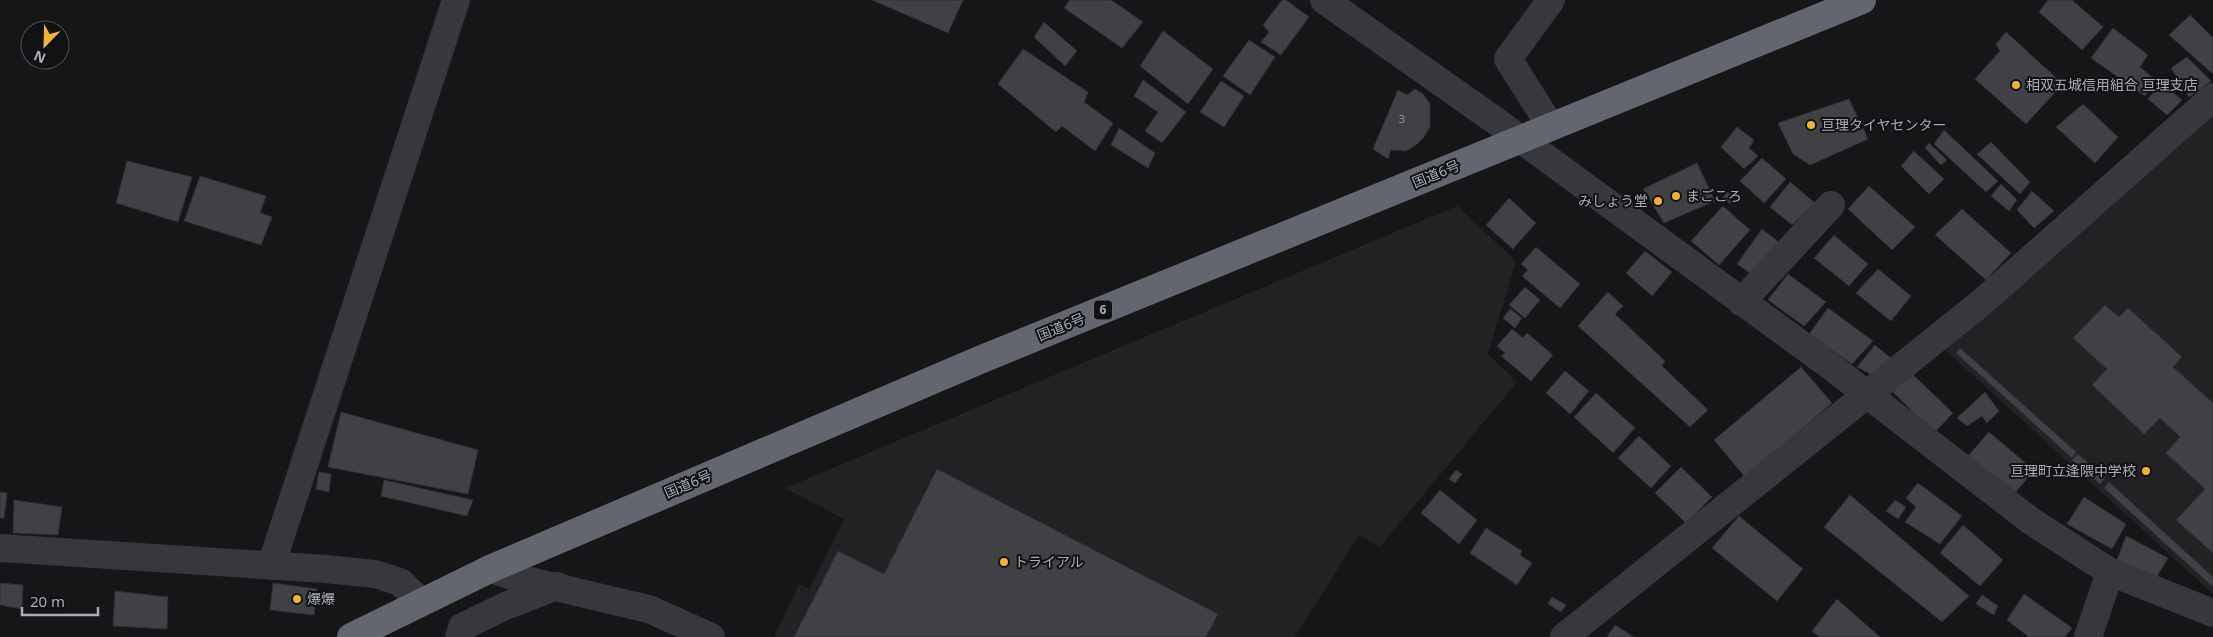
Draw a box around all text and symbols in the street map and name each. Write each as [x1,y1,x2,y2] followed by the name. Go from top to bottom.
[20,20,70,70] north arrow
[31,46,49,68] text: N
[2026,75,2198,94] place label: 相双五城信用組合 亘理支店
[2010,79,2022,91] marker: 相双五城信用組合 亘理支店
[1399,111,1405,126] house number: 3
[1821,115,1947,134] place label: 亘理タイヤセンター
[1805,119,1817,131] marker: 亘理タイヤセンター
[1409,155,1463,192] street label: 国道6号
[1686,186,1742,205] place label: まごころ
[1670,190,1682,202] marker: まごころ
[1578,191,1648,210] place label: みしょう堂
[1652,195,1664,207] marker: みしょう堂
[1094,300,1112,320] road number: 6
[1034,308,1088,345] street label: 国道6号
[2010,461,2136,480] place label: 亘理町立逢隈中学校
[661,465,715,502] street label: 国道6号
[2140,465,2152,477] marker: 亘理町立逢隈中学校
[1014,552,1084,571] place label: トライアル
[998,556,1010,568] marker: トライアル
[22,584,99,616] scale bar
[307,589,335,608] place label: 爆爆
[30,591,65,611] text: 20 m
[291,593,303,605] marker: 爆爆

